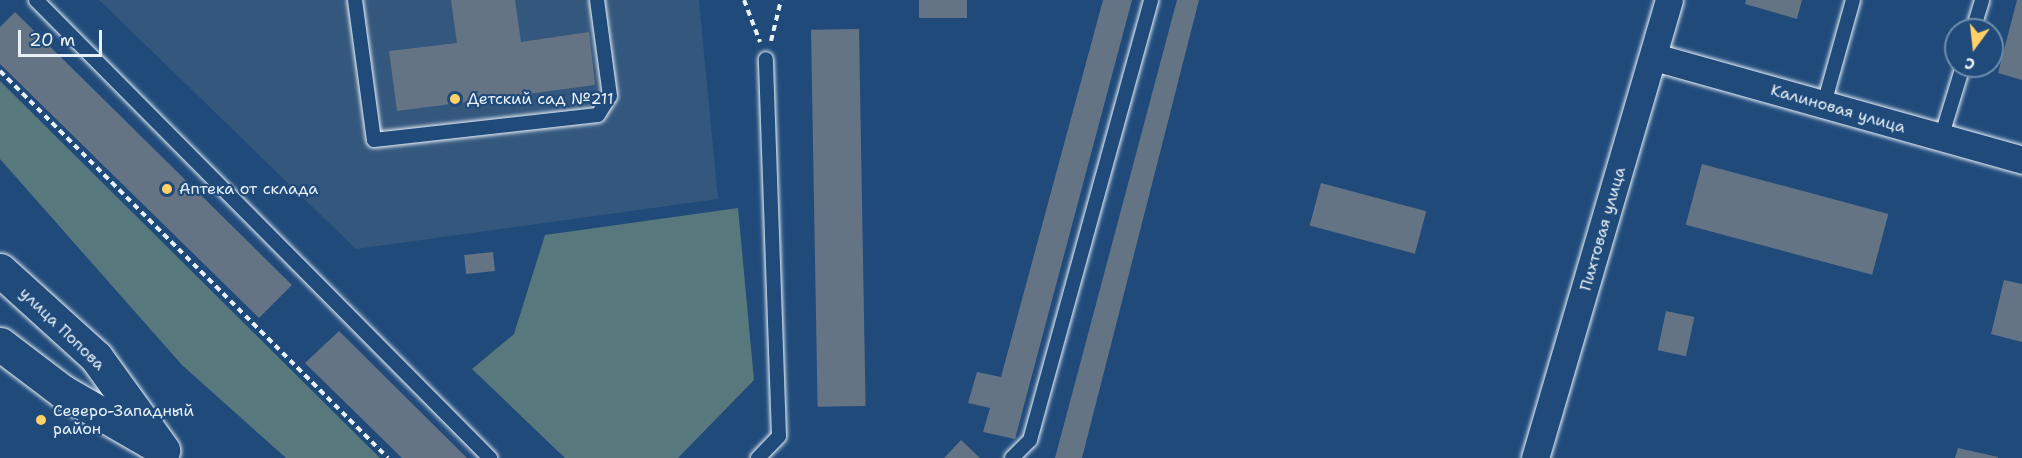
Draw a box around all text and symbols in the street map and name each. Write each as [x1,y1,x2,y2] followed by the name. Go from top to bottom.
[21,18,105,56] scale bar
[1944,18,2004,78] north arrow
[29,28,75,52] text: 20 m
[1962,53,1977,75] text: С
[1768,81,1908,137] street label: Калиновая улица
[467,89,614,109] place label: Детский сад №211
[448,92,462,106] marker: Детский сад №211
[1576,165,1630,293] street label: Пихтовая улица
[179,179,318,199] place label: Аптека от склада
[160,182,174,196] marker: Аптека от склада
[15,283,109,375] street label: улица Попова
[53,401,194,439] place label: Северо-Западный район
[34,413,48,427] marker: Северо-Западный район

